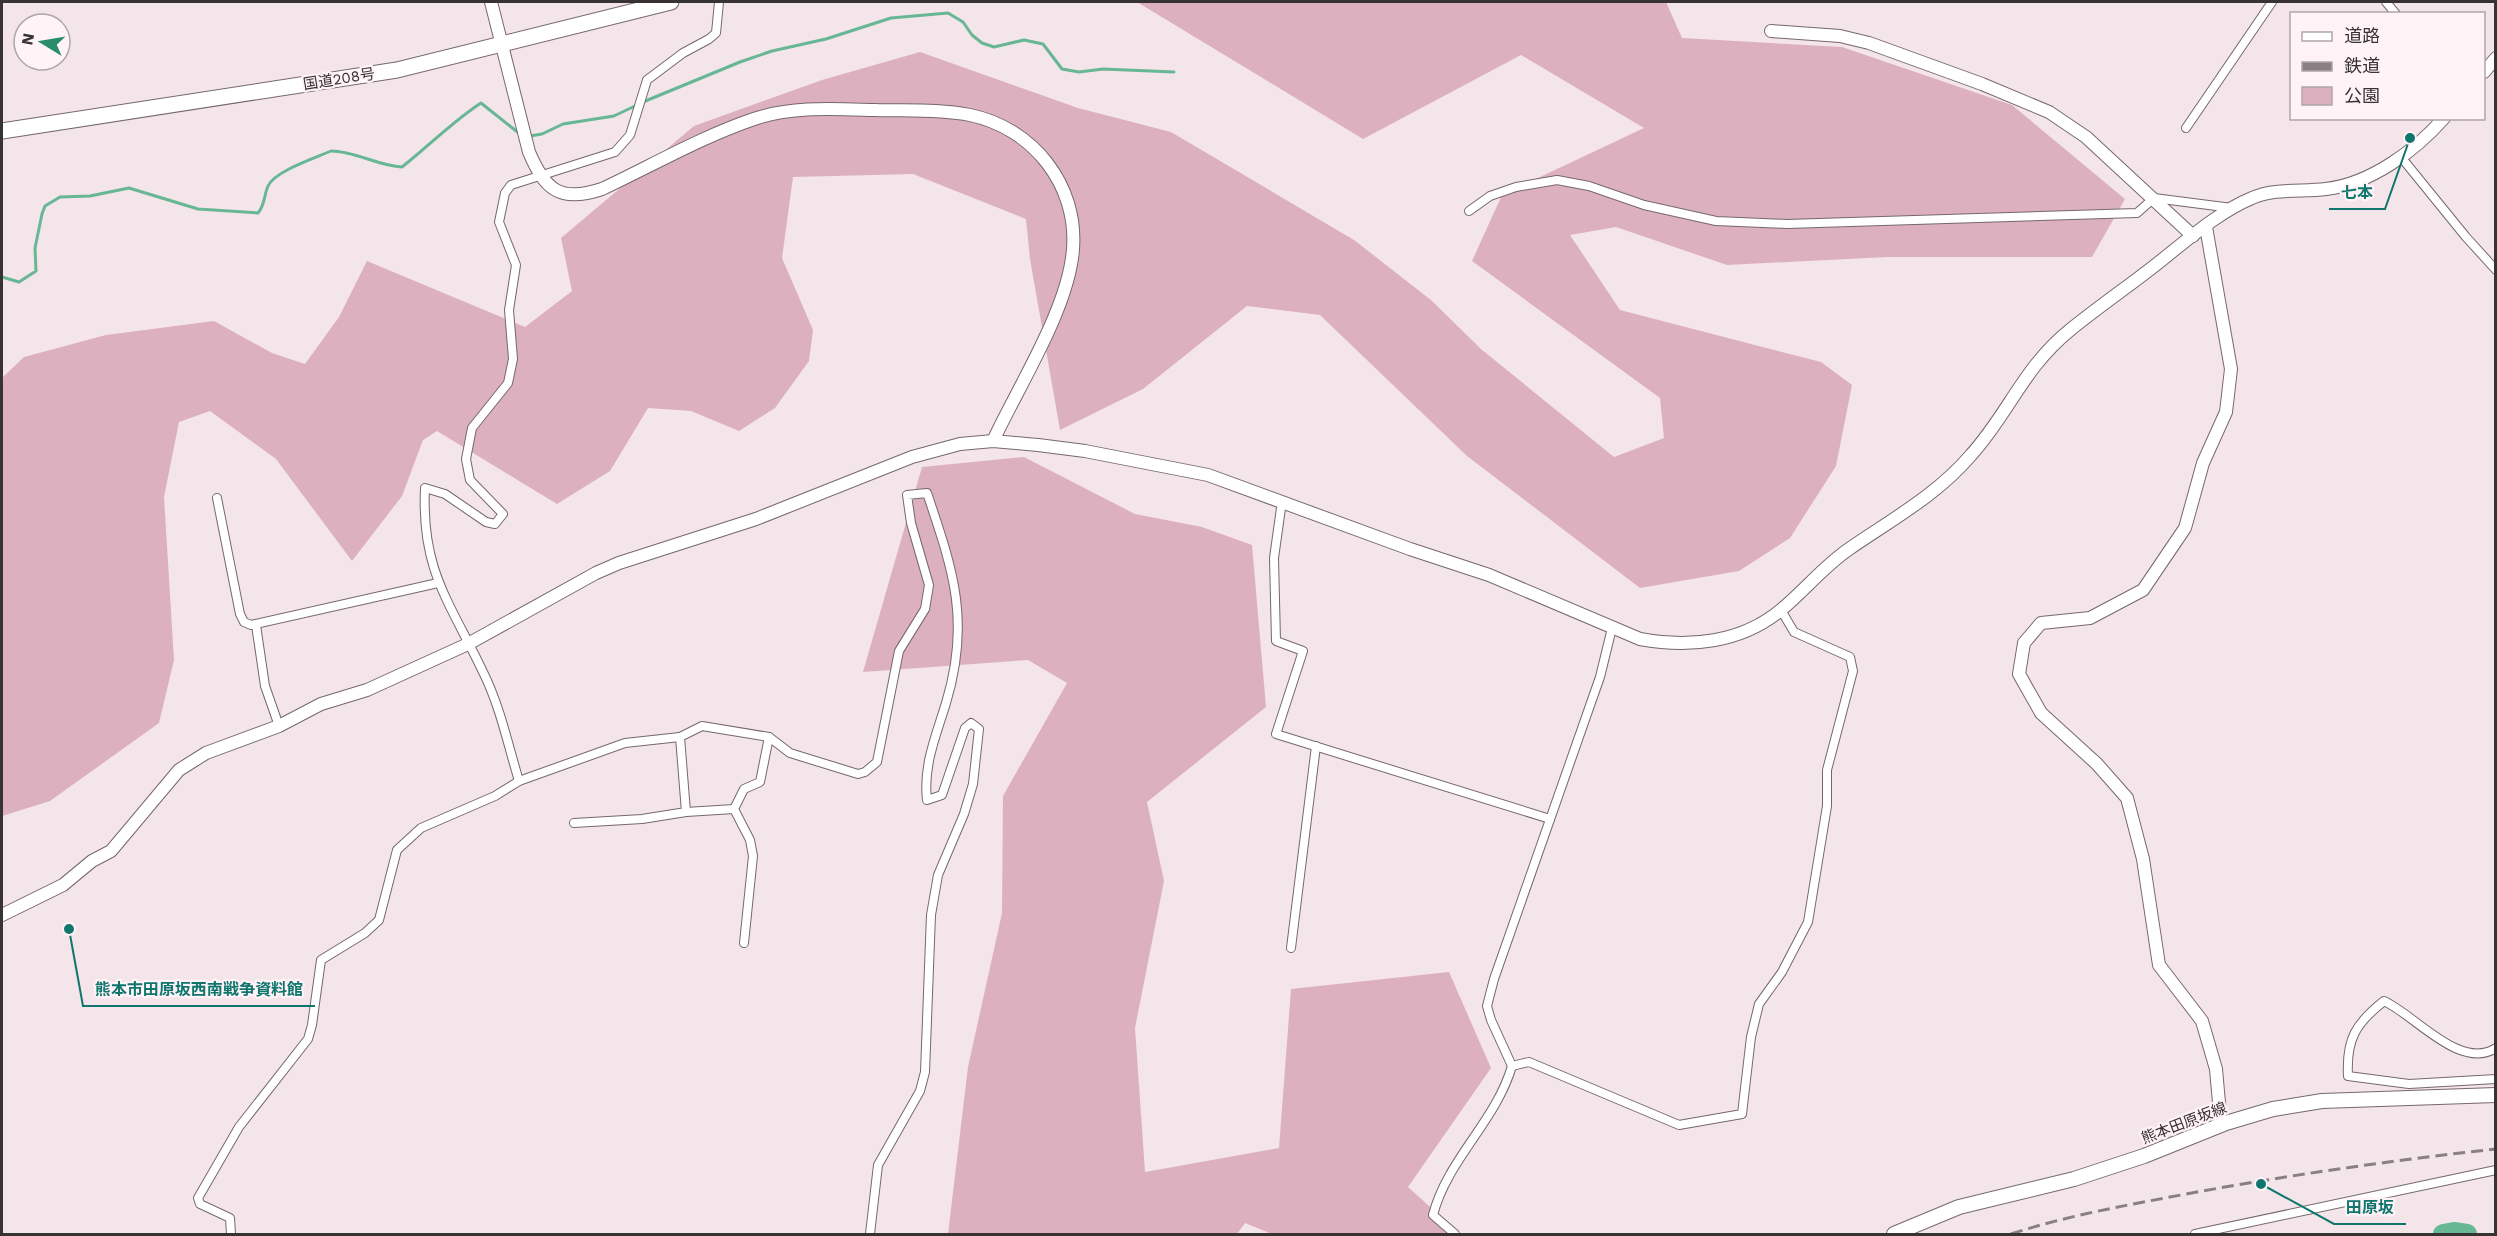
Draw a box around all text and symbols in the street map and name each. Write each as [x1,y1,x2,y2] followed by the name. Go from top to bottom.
[12,12,72,72] north arrow
[2290,12,2485,120] legend
[2344,25,2380,46] text: 道路
[17,32,38,47] text: N
[2344,55,2380,76] text: 鉄道
[302,64,376,94] street label: 国道208号
[2344,85,2380,106] text: 公園
[2329,175,2385,209] callout: 七本
[2341,183,2373,202] text: 七本
[83,972,315,1006] callout: 熊本市田原坂西南戦争資料館
[95,980,303,999] text: 熊本市田原坂西南戦争資料館
[2139,1098,2229,1148] street label: 熊本田原坂線
[2334,1190,2406,1224] callout: 田原坂
[2346,1198,2394,1217] text: 田原坂

